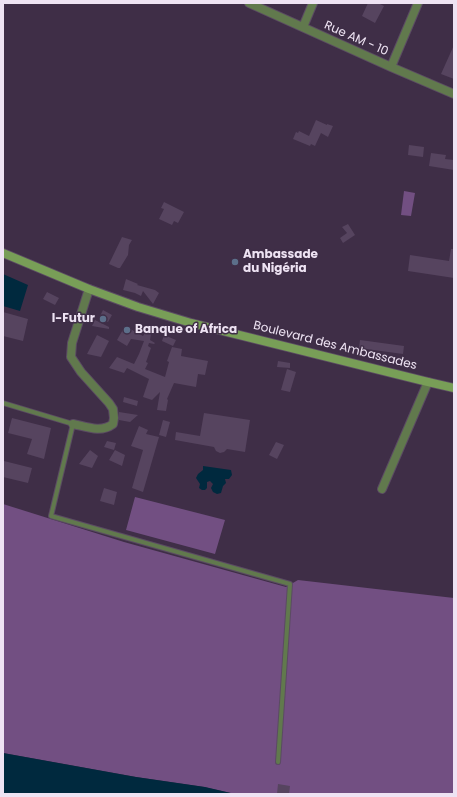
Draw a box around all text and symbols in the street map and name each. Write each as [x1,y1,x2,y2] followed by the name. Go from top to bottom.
[322,19,390,59] street label: Rue AM - 10
[243,248,318,276] place label: Ambassade du Nigéria
[230,257,240,267] marker: Ambassade du Nigéria
[52,312,95,326] place label: I-Futur
[98,314,108,324] marker: I-Futur
[252,319,418,373] street label: Boulevard des Ambassades
[135,323,237,337] place label: Banque of Africa
[122,325,132,335] marker: Banque of Africa

